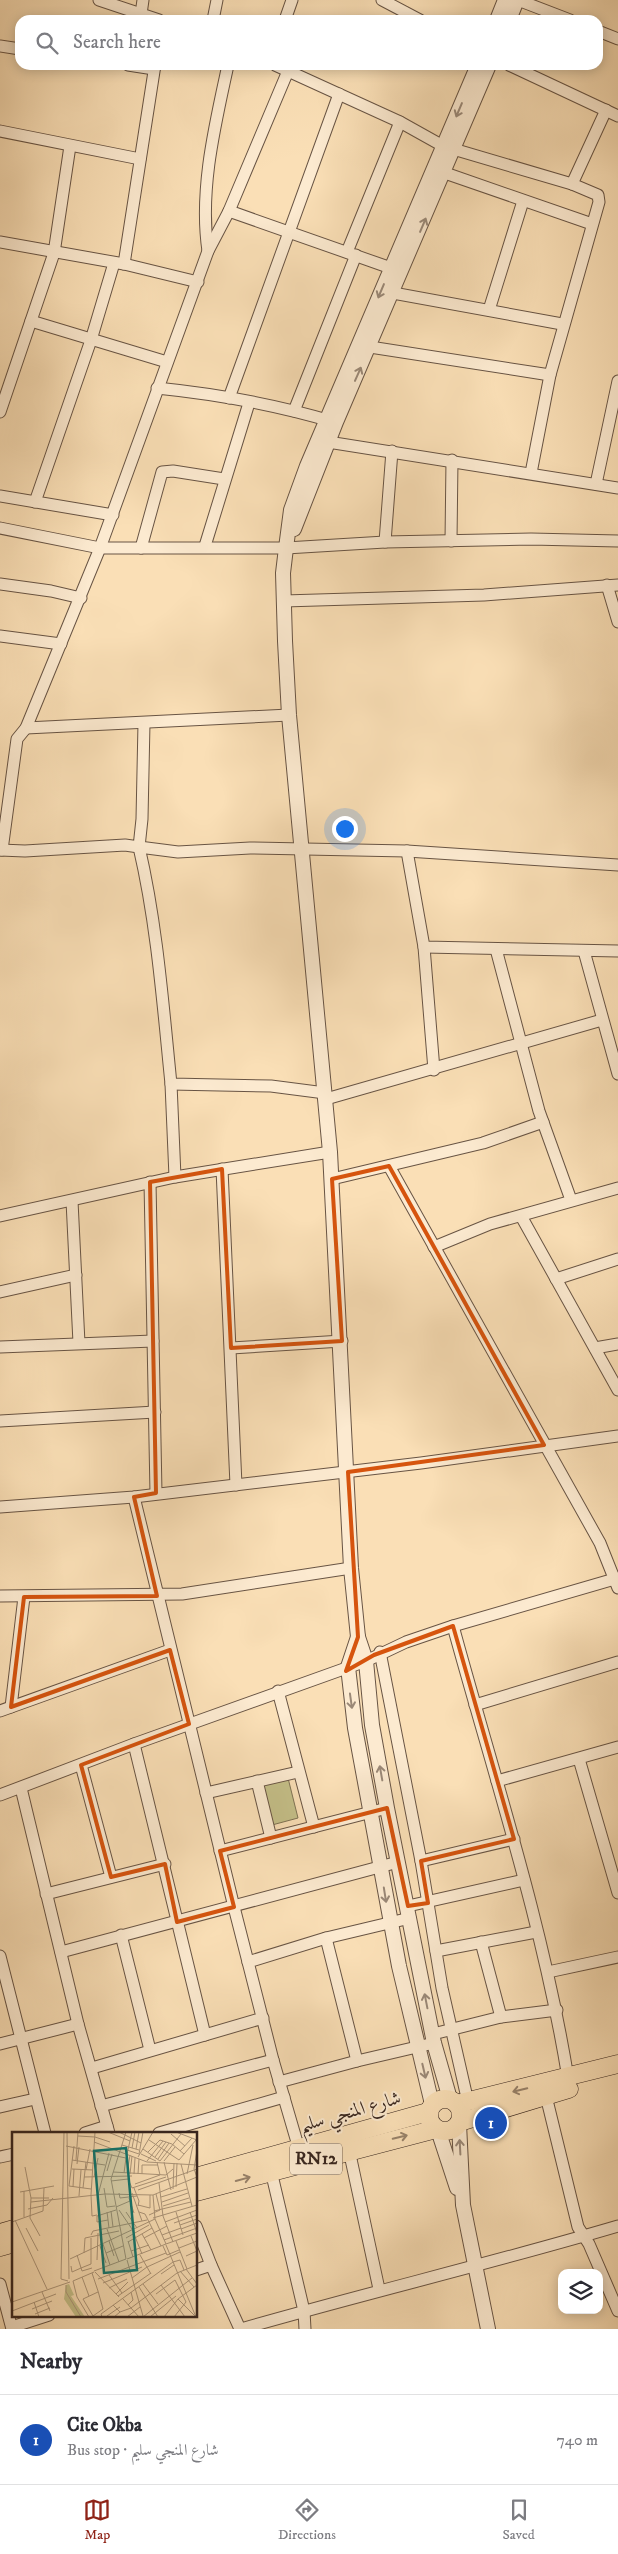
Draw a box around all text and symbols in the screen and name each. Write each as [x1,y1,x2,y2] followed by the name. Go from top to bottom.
[15,15,603,70] search box
[33,29,61,57] icon: search
[73,31,161,54] text: Search here
[453,102,463,117] one-way arrow
[418,218,428,233] one-way arrow
[376,284,385,299] one-way arrow
[353,367,363,382] one-way arrow
[332,816,358,842] your location
[346,1693,356,1709] one-way arrow
[375,1765,385,1781] one-way arrow
[381,1887,391,1903] one-way arrow
[421,1993,431,2009] one-way arrow
[420,2063,429,2079] one-way arrow
[513,2085,529,2095] one-way arrow
[297,2087,405,2144] street label: شارع المنجي سليم
[475,2104,507,2142] pin: 1
[12,2132,198,2316] inset map
[392,2132,408,2141] one-way arrow
[455,2140,464,2156] one-way arrow
[290,2144,342,2174] road number: RN12
[235,2174,251,2183] one-way arrow
[558,2269,603,2314] map controls
[558,2269,603,2314] button: layers
[20,2349,82,2375] text: Nearby
[67,2414,142,2437] text: Cite Okba
[33,2430,39,2450] text: 1
[557,2430,598,2450] text: 740 m
[67,2440,219,2460] text: Bus stop · شارع المنجي سليم
[83,2496,111,2544] tab: Map
[278,2496,336,2544] tab: Directions
[503,2496,535,2544] tab: Saved

